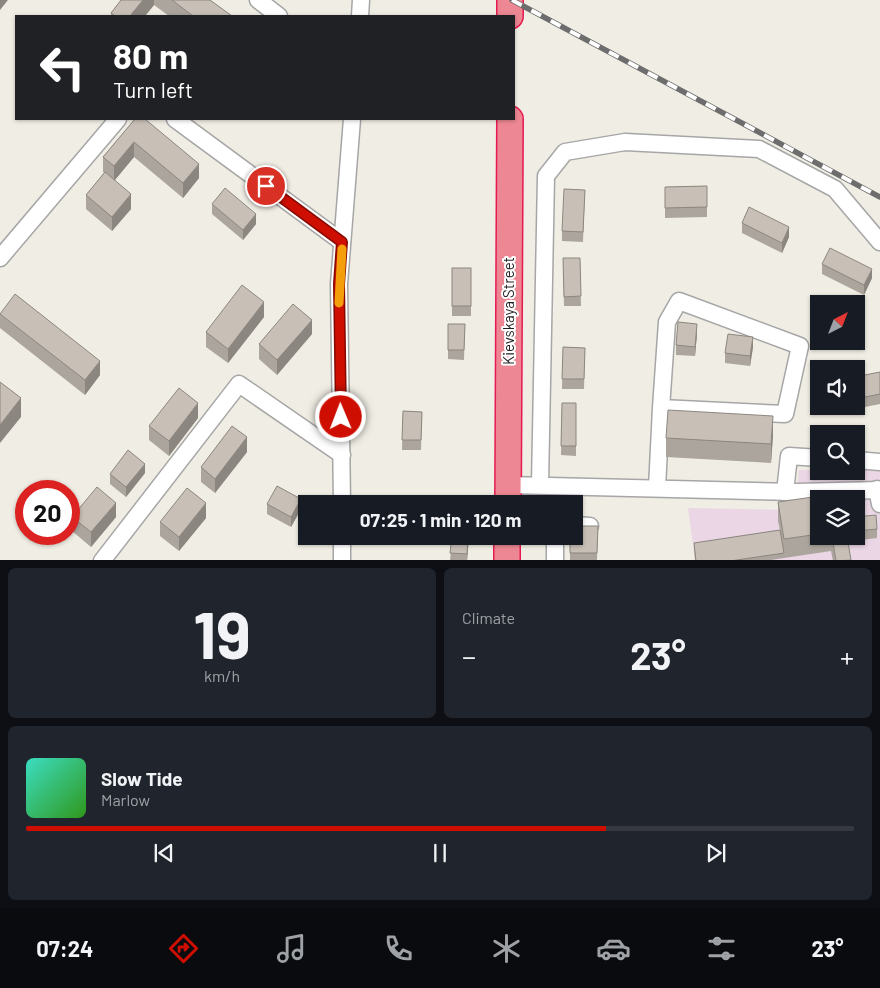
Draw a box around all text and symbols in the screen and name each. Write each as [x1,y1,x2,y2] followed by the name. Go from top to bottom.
[113,34,188,76] text: 80 m
[30,35,95,100] icon: left
[113,76,193,102] text: Turn left
[245,165,287,207] pin
[252,172,280,200] icon: arrive
[499,257,517,365] street label: Kievskaya Street
[810,295,865,350] north arrow
[810,295,865,545] map controls
[810,360,865,415] button: sound
[314,390,366,442] position arrow
[810,425,865,480] button: search
[15,480,80,545] speed limit sign: 20
[810,490,865,545] button: layers
[360,508,521,531] text: 07:25 · 1 min · 120 m
[193,594,251,672] text: 19
[462,608,515,627] text: Climate
[630,632,686,678] text: 23°
[462,639,476,673] text: −
[840,639,854,673] text: +
[204,666,240,685] text: km/h
[101,767,183,790] text: Slow Tide
[101,790,150,809] text: Marlow
[150,839,178,867] icon: previous
[426,839,454,867] icon: pause
[702,839,730,867] icon: next
[166,931,201,966] icon: directions
[274,931,309,966] icon: music
[381,931,416,966] icon: phone
[489,931,524,966] icon: climate
[596,931,631,966] icon: car
[704,931,739,966] icon: filters
[36,935,93,961] text: 07:24
[811,935,844,961] text: 23°

